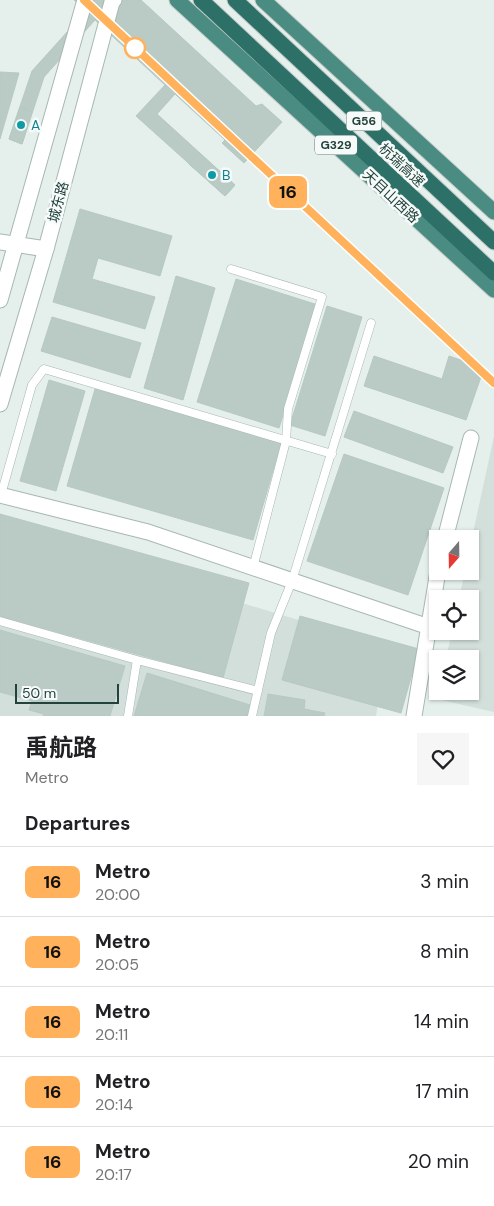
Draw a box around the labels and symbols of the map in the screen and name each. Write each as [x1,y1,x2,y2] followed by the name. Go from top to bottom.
[124,37,146,59] unlabelled marker
[346,112,382,130] road number: G56
[31,116,40,134] place label: A
[15,119,27,131] marker: A
[315,136,357,154] road number: G329
[375,139,429,191] street label: 杭瑞高速
[222,166,230,184] place label: B
[359,166,423,226] street label: 天目山西路
[206,169,218,181] marker: B
[266,176,310,208] line badge: 16
[44,179,72,225] street label: 城东路
[429,530,479,580] north arrow
[15,681,119,704] scale bar

